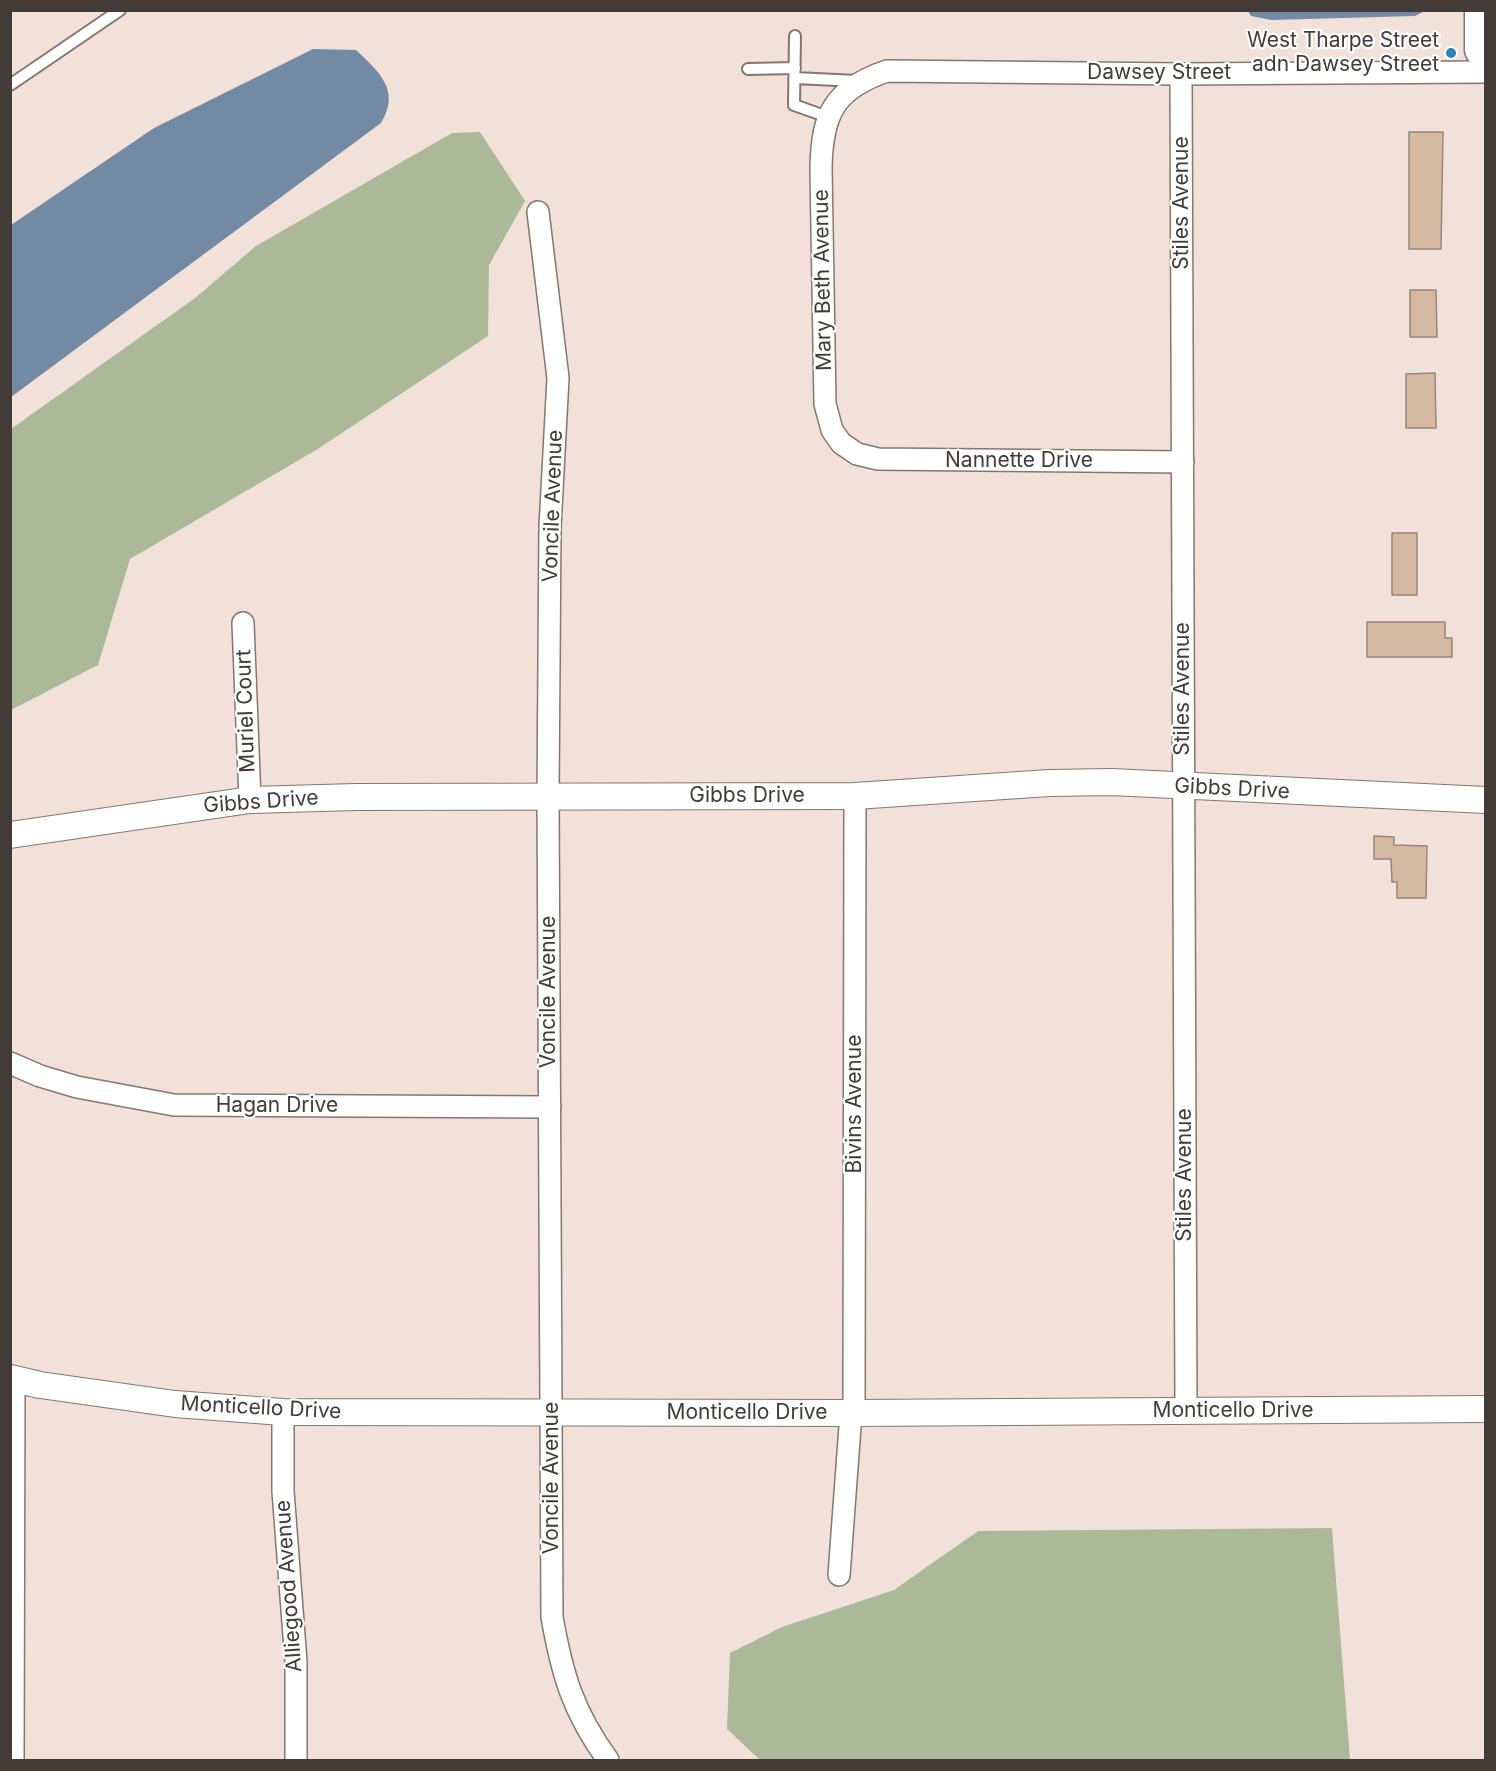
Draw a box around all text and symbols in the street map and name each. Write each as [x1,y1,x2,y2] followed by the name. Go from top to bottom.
[1247,28,1439,78] place label: West Tharpe Street adn Dawsey Street
[1444,46,1458,60] marker: West Tharpe Street adn Dawsey Street
[1087,60,1231,86] street label: Dawsey Street
[1169,136,1195,270] street label: Stiles Avenue
[809,189,837,371] street label: Mary Beth Avenue
[538,429,568,583] street label: Voncile Avenue
[945,448,1093,474] street label: Nannette Drive
[1170,622,1196,756] street label: Stiles Avenue
[231,649,261,773] street label: Muriel Court
[1174,773,1290,805] street label: Gibbs Drive
[689,783,805,809] street label: Gibbs Drive
[202,785,320,819] street label: Gibbs Drive
[536,916,562,1068] street label: Voncile Avenue
[842,1035,868,1173] street label: Bivins Avenue
[216,1093,338,1119] street label: Hagan Drive
[1172,1108,1198,1242] street label: Stiles Avenue
[180,1391,342,1425] street label: Monticello Drive
[1153,1398,1313,1424] street label: Monticello Drive
[667,1400,827,1426] street label: Monticello Drive
[539,1402,565,1554] street label: Voncile Avenue
[270,1499,308,1673] street label: Alliegood Avenue

